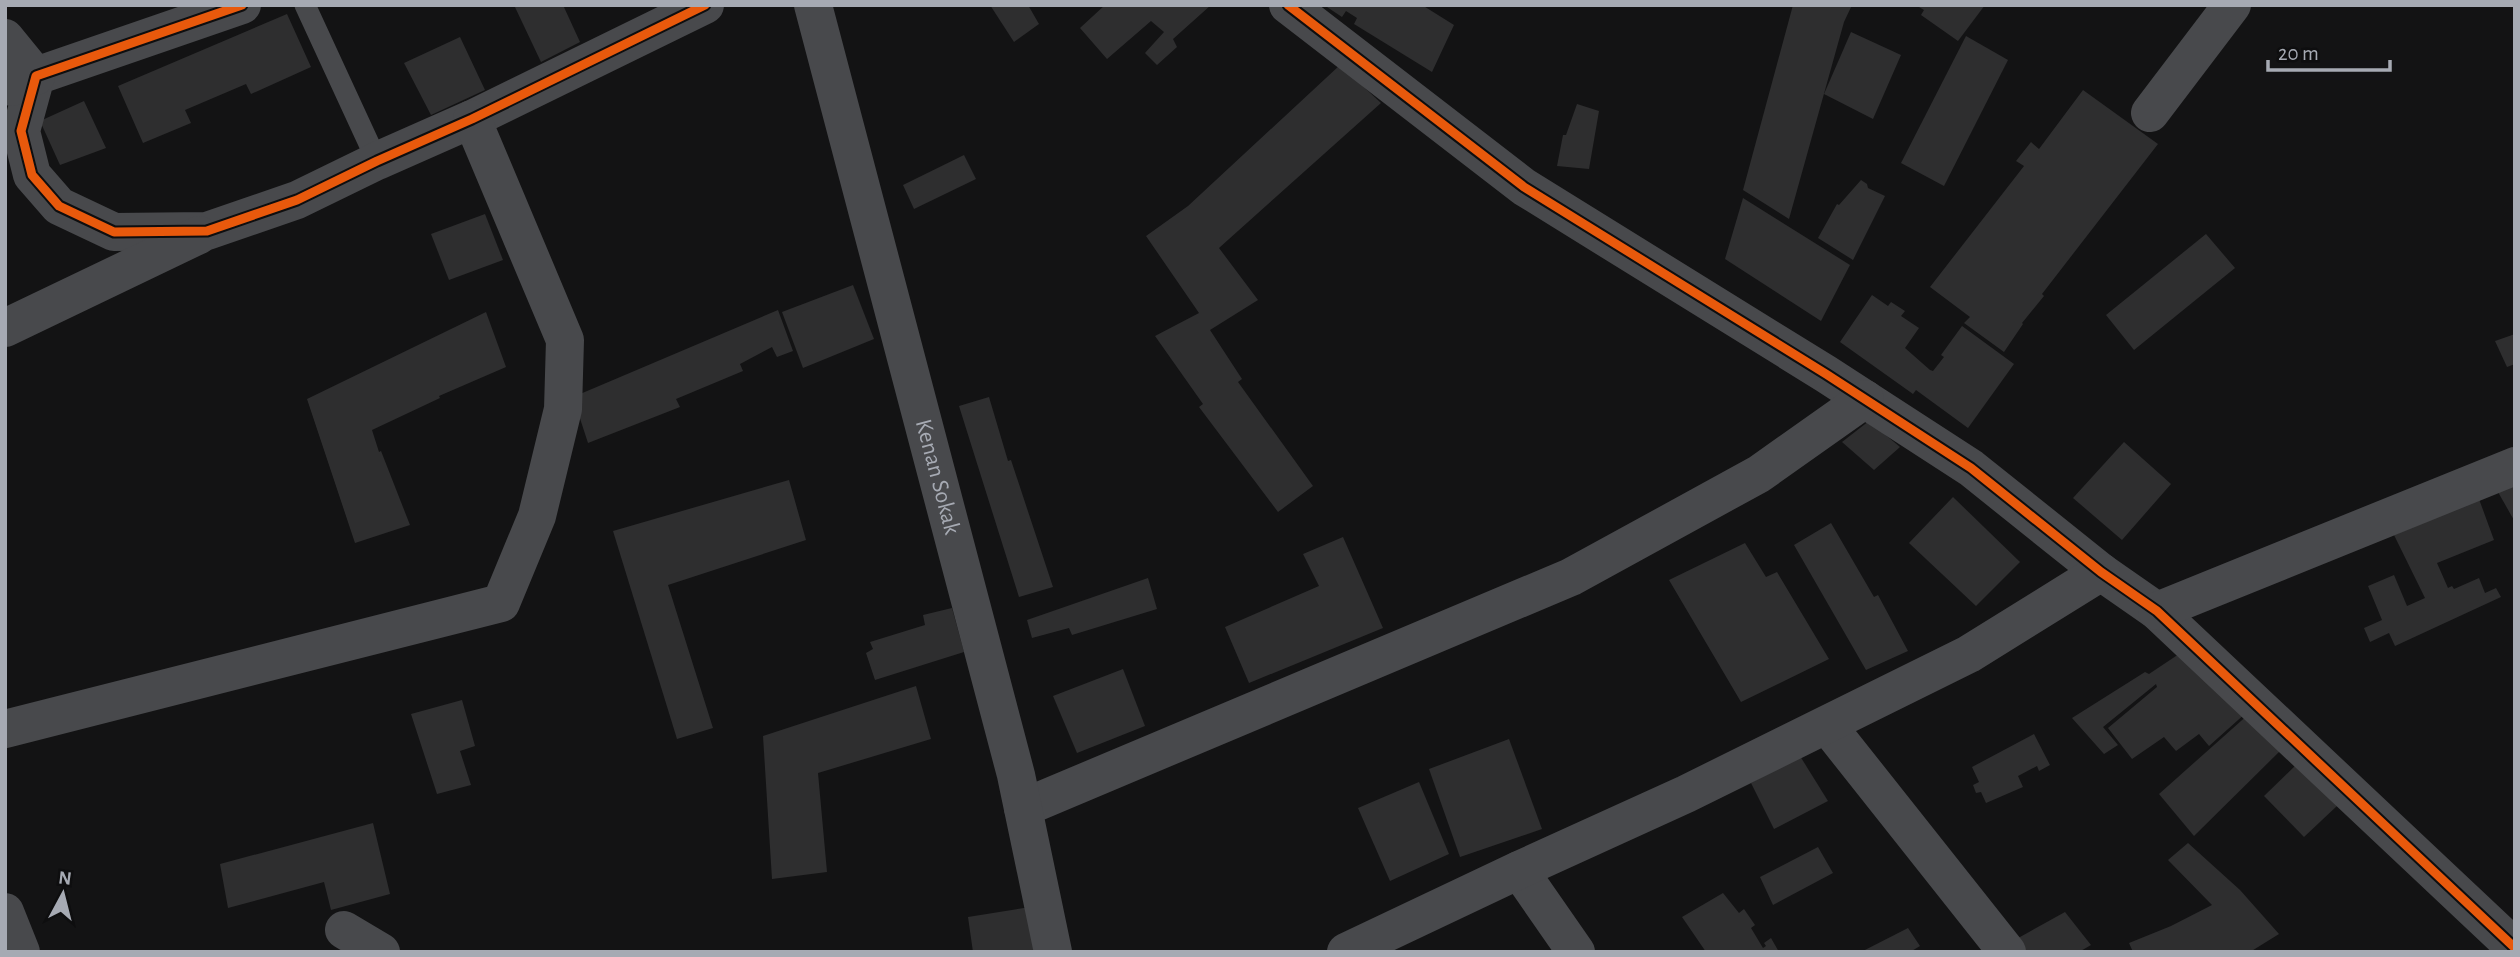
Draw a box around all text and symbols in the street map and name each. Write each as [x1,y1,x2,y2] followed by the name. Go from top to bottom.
[2268,28,2390,72] scale bar
[2278,43,2319,64] text: 20 m
[911,417,964,537] street label: Kenan Sokak
[28,859,98,929] north arrow
[57,868,73,889] text: N

